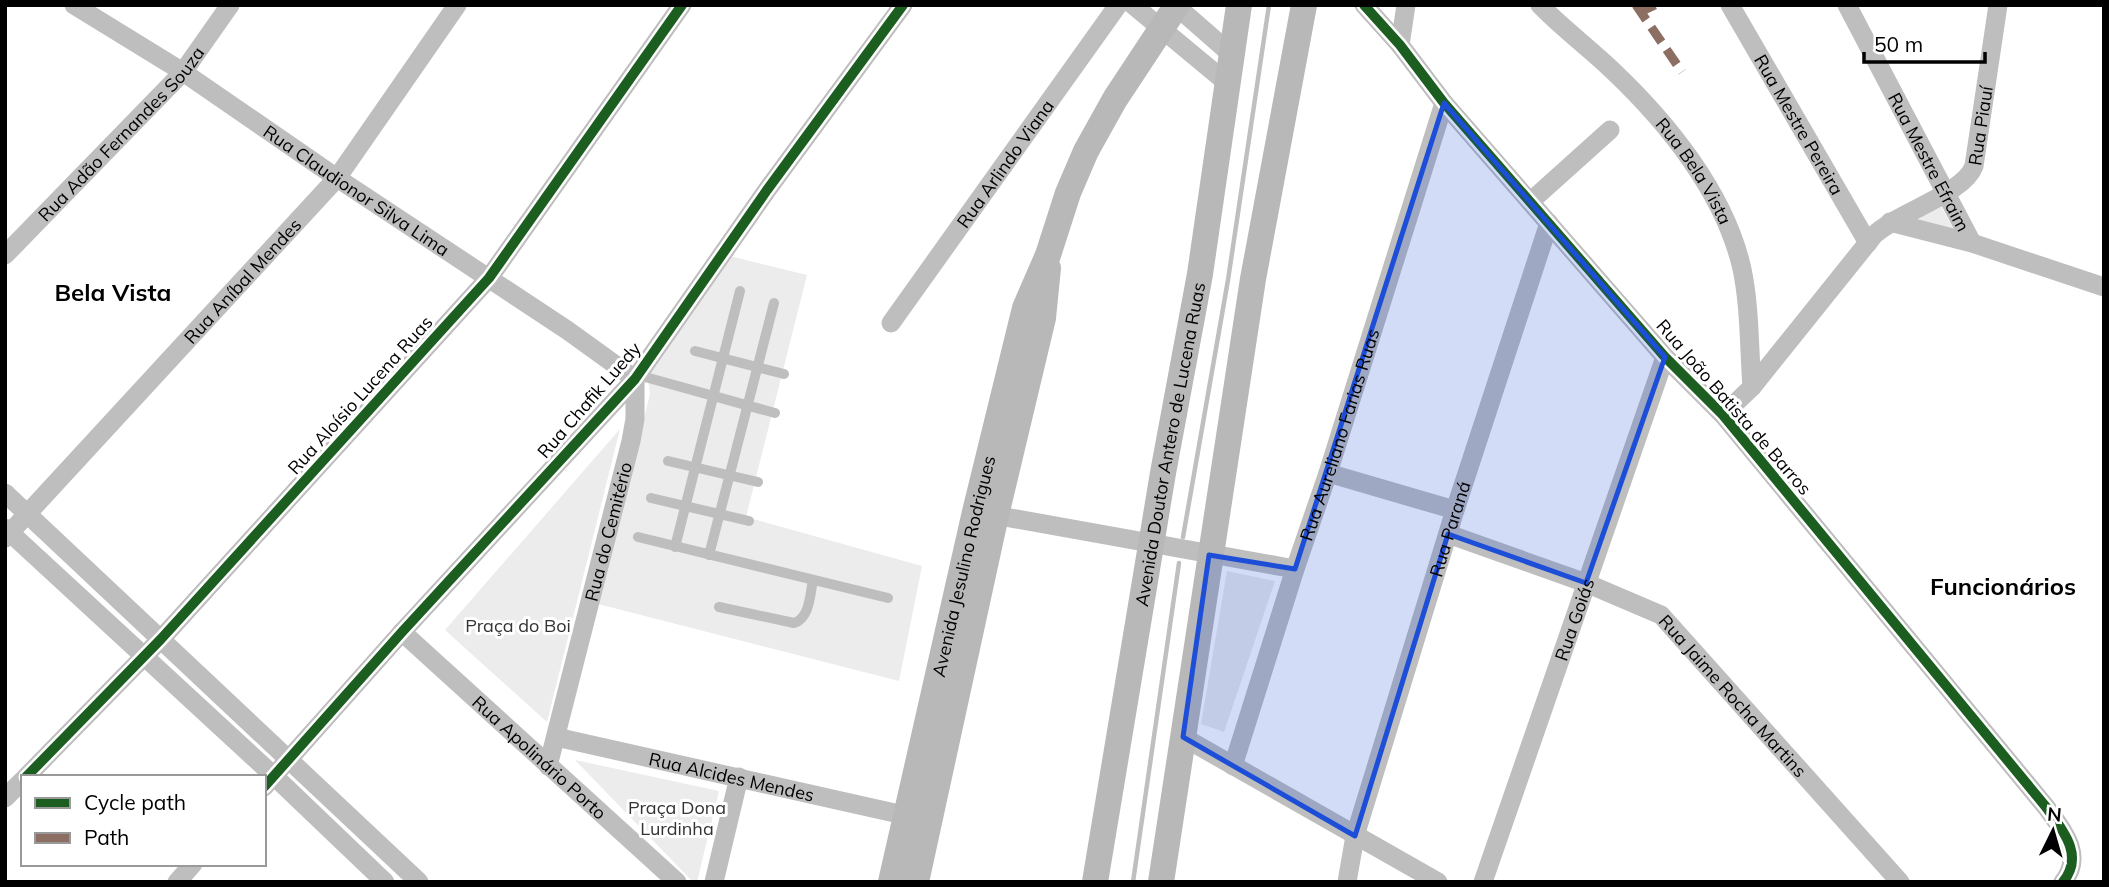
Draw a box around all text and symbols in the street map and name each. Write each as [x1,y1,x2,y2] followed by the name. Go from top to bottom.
[1864,21,1985,65] scale bar
[1874,31,1923,57] text: 50 m
[33,42,209,226] street label: Rua Adão Fernandes Souza
[1749,50,1849,199] street label: Rua Mestre Pereira
[1963,83,1998,167] street label: Rua Piauí
[1883,88,1975,235] street label: Rua Mestre Efraim
[951,95,1058,232] street label: Rua Arlindo Viana
[1651,113,1737,228] street label: Rua Bela Vista
[259,120,454,261] street label: Rua Claudionor Silva Lima
[179,213,306,348] street label: Rua Aníbal Mendes
[55,277,171,307] district label: Bela Vista
[1130,280,1210,608] street label: Avenida Doutor Antero de Lucena Ruas
[283,311,437,479] street label: Rua Aloísio Lucena Ruas
[1651,315,1817,500] street label: Rua João Batista de Barros
[1294,326,1384,544] street label: Rua Aureliano Farias Ruas
[532,337,646,463] street label: Rua Chafik Luedy
[926,453,1000,679] street label: Avenida Jesulino Rodrigues
[579,459,637,604] street label: Rua do Cemitério
[1424,478,1475,580] street label: Rua Paraná
[1930,571,2076,601] district label: Funcionários
[1549,575,1599,664] street label: Rua Goiás
[1654,609,1812,782] street label: Rua Jaime Rocha Martins
[465,614,571,637] park label: Praça do Boi
[468,690,612,824] street label: Rua Apolinário Porto
[647,747,817,806] street label: Rua Alcides Mendes
[21,775,266,866] legend
[84,789,186,815] text: Cycle path
[628,796,726,840] park label: Praça Dona Lurdinha
[2018,796,2088,866] north arrow
[2046,801,2063,827] text: N
[84,824,129,850] text: Path

